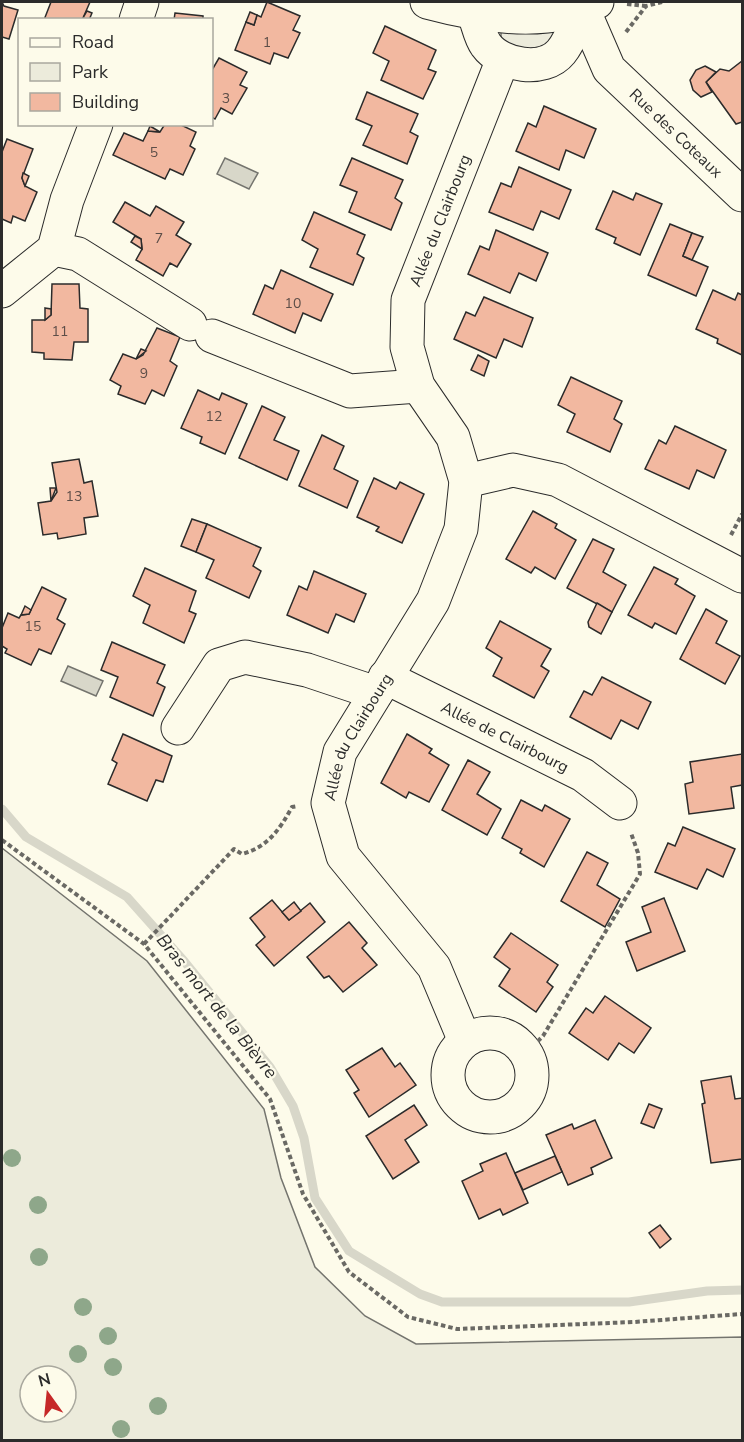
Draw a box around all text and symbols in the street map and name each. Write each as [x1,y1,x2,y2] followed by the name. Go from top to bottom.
[18,18,213,126] legend
[72,30,114,54] text: Road
[263,33,271,52] house number: 1
[72,60,109,84] text: Park
[624,84,727,183] street label: Rue des Coteaux
[222,89,230,108] house number: 3
[72,90,139,114] text: Building
[150,143,158,162] house number: 5
[404,151,476,290] street label: Allée du Clairbourg
[155,229,163,248] house number: 7
[285,294,301,313] house number: 10
[52,322,68,341] house number: 11
[140,364,148,383] house number: 9
[206,407,222,426] house number: 12
[66,487,82,506] house number: 13
[25,617,41,636] house number: 15
[319,669,398,803] street label: Allée du Clairbourg
[437,696,572,778] street label: Allée de Clairbourg
[151,929,283,1084] water label: Bras mort de la Bièvre
[18,1364,78,1424] north arrow
[36,1368,53,1393] text: N

